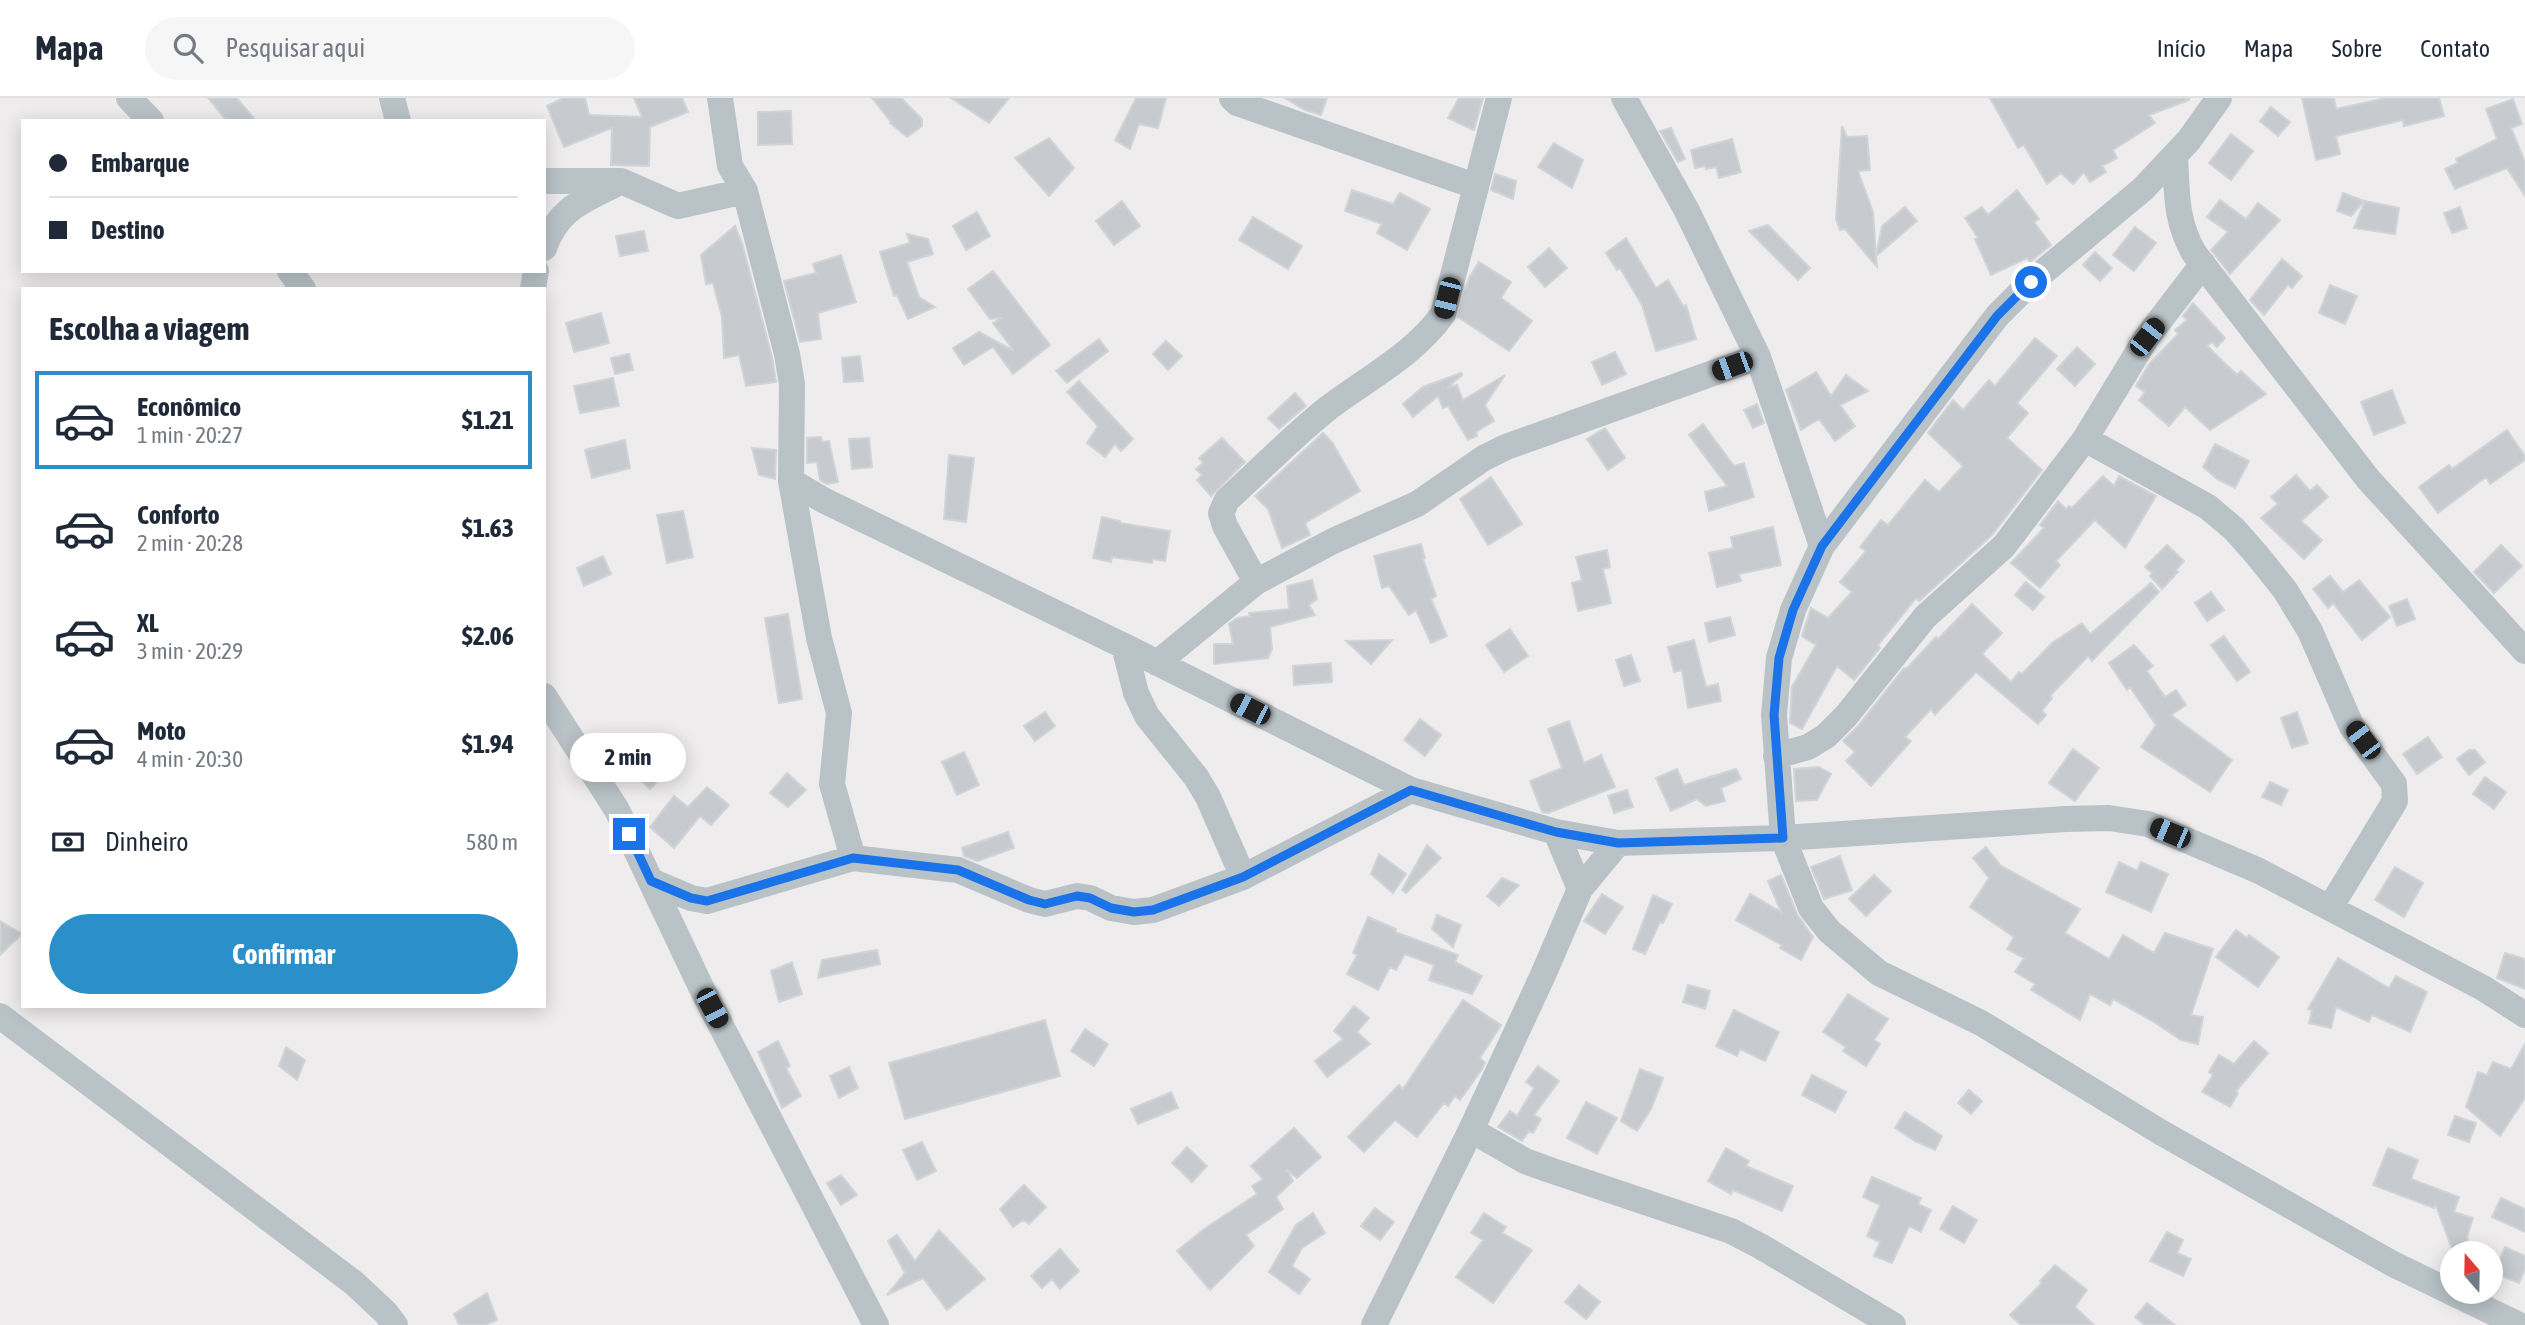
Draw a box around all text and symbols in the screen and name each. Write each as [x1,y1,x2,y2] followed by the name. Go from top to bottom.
[145,17,635,80] search box
[35,29,103,67] text: Mapa
[169,29,207,67] icon: search
[225,33,365,63] text: Pesquisar aqui
[2157,35,2206,62] text: Início
[2244,35,2294,62] text: Mapa
[2332,35,2382,62] text: Sobre
[2420,35,2490,62] text: Contato
[91,148,190,178] text: Embarque
[91,215,165,245] text: Destino
[2015,266,2047,298] route start
[1432,275,1463,321] car
[49,310,249,347] text: Escolha a viagem
[2126,314,2169,360] car
[1709,349,1756,383] car
[53,389,116,452] icon: car
[137,392,241,422] text: Econômico
[462,405,514,435] text: $1.21
[137,422,243,448] text: 1 min · 20:27
[53,497,116,560] icon: car
[137,500,220,530] text: Conforto
[462,513,514,543] text: $1.63
[137,530,243,556] text: 2 min · 20:28
[53,605,116,668] icon: car
[137,608,159,638] text: XL
[462,621,514,651] text: $2.06
[137,638,243,664] text: 3 min · 20:29
[1227,690,1274,728] car
[53,713,116,776] icon: car
[137,716,186,746] text: Moto
[2342,717,2385,763] car
[462,729,514,759] text: $1.94
[571,732,687,782] callout: 2 min
[605,744,651,770] text: 2 min
[137,746,243,772] text: 4 min · 20:30
[2147,815,2194,851] car
[613,818,645,850] route end
[49,823,87,861] icon: cash
[105,827,188,857] text: Dinheiro
[466,829,518,855] text: 580 m
[49,914,518,994] button: Confirmar
[693,985,732,1031] car
[2440,1241,2502,1304] north arrow
[2440,1241,2503,1304] map controls

